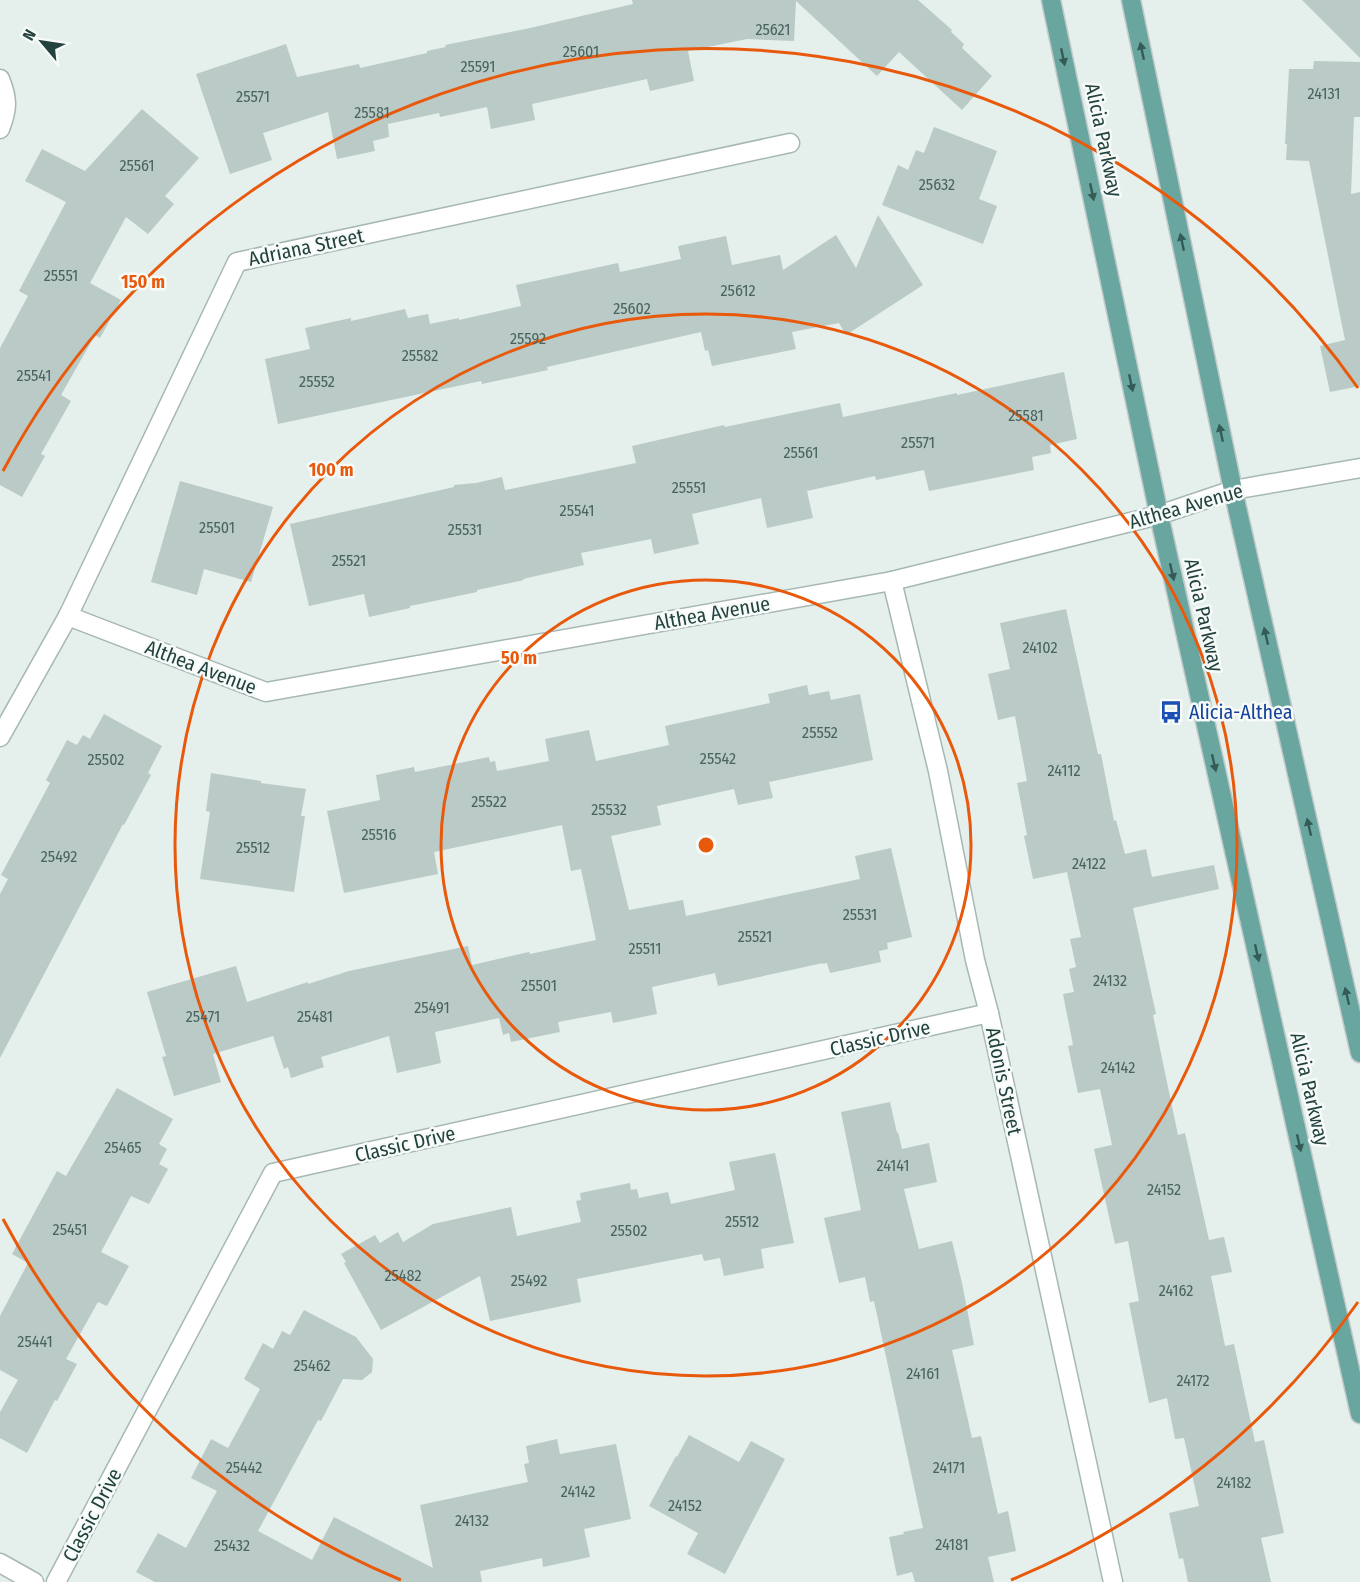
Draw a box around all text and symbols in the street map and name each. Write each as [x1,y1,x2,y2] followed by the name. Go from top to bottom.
[12,12,72,72] north arrow
[755,20,791,39] house number: 25621
[19,26,40,44] text: N
[1137,41,1146,60] one-way arrow
[563,42,599,61] house number: 25601
[1059,48,1069,67] one-way arrow
[460,57,496,76] house number: 25591
[1080,81,1128,199] street label: Alicia Parkway
[1308,84,1340,103] house number: 24131
[236,87,270,106] house number: 25571
[354,103,390,122] house number: 25581
[119,156,155,175] house number: 25561
[919,175,955,194] house number: 25632
[1087,183,1097,201] one-way arrow
[246,223,366,271] street label: Adriana Street
[1177,232,1186,251] one-way arrow
[44,266,78,285] house number: 25551
[121,271,165,293] text: 150 m
[721,281,755,300] house number: 25612
[613,299,651,318] house number: 25602
[510,329,546,348] house number: 25592
[402,346,438,365] house number: 25582
[17,366,51,385] house number: 25541
[299,372,335,391] house number: 25552
[1127,374,1136,393] one-way arrow
[1008,406,1044,425] house number: 25581
[1216,423,1226,442] one-way arrow
[901,433,935,452] house number: 25571
[783,443,819,462] house number: 25561
[309,459,353,481] text: 100 m
[672,478,706,497] house number: 25551
[1126,478,1246,534] street label: Althea Avenue
[560,501,594,520] house number: 25541
[199,518,235,537] house number: 25501
[448,520,482,539] house number: 25531
[332,551,366,570] house number: 25521
[1179,556,1229,674] street label: Alicia Parkway
[1167,563,1177,582] one-way arrow
[652,591,772,635] street label: Althea Avenue
[1261,627,1271,646] one-way arrow
[142,635,260,699] street label: Althea Avenue
[1022,638,1058,657] house number: 24102
[501,647,537,669] text: 50 m
[1158,699,1184,725] bus stop icon: Alicia-Althea
[1189,700,1293,724] place label: Alicia-Althea
[802,723,838,742] house number: 25552
[700,749,736,768] house number: 25542
[88,750,124,769] house number: 25502
[1210,753,1219,772] one-way arrow
[1048,761,1080,780] house number: 24112
[471,792,507,811] house number: 25522
[591,800,627,819] house number: 25532
[1304,817,1313,836] one-way arrow
[361,825,397,844] house number: 25516
[696,835,716,855] centre of rings
[236,838,270,857] house number: 25512
[41,847,77,866] house number: 25492
[1072,854,1106,873] house number: 24122
[843,905,877,924] house number: 25531
[738,927,772,946] house number: 25521
[628,939,662,958] house number: 25511
[1253,944,1262,963] one-way arrow
[1093,971,1127,990] house number: 24132
[521,976,557,995] house number: 25501
[1342,986,1351,1005] one-way arrow
[414,998,450,1017] house number: 25491
[186,1007,220,1026] house number: 25471
[297,1007,333,1026] house number: 25481
[827,1015,933,1061] street label: Classic Drive
[981,1025,1027,1138] street label: Adonis Street
[1285,1030,1335,1148] street label: Alicia Parkway
[1101,1058,1135,1077] house number: 24142
[352,1121,458,1167] street label: Classic Drive
[1295,1134,1305,1152] one-way arrow
[104,1138,142,1157] house number: 25465
[877,1156,909,1175] house number: 24141
[1147,1180,1181,1199] house number: 24152
[725,1212,759,1231] house number: 25512
[53,1220,87,1239] house number: 25451
[611,1221,647,1240] house number: 25502
[384,1266,422,1285] house number: 25482
[511,1271,547,1290] house number: 25492
[1159,1281,1193,1300] house number: 24162
[17,1332,53,1351] house number: 25441
[294,1356,331,1375] house number: 25462
[906,1364,940,1383] house number: 24161
[1176,1371,1210,1390] house number: 24172
[226,1458,262,1477] house number: 25442
[933,1458,965,1477] house number: 24171
[57,1464,127,1566] street label: Classic Drive
[1217,1473,1251,1492] house number: 24182
[561,1482,595,1501] house number: 24142
[668,1496,702,1515] house number: 24152
[455,1511,489,1530] house number: 24132
[935,1535,969,1554] house number: 24181
[214,1536,250,1555] house number: 25432

